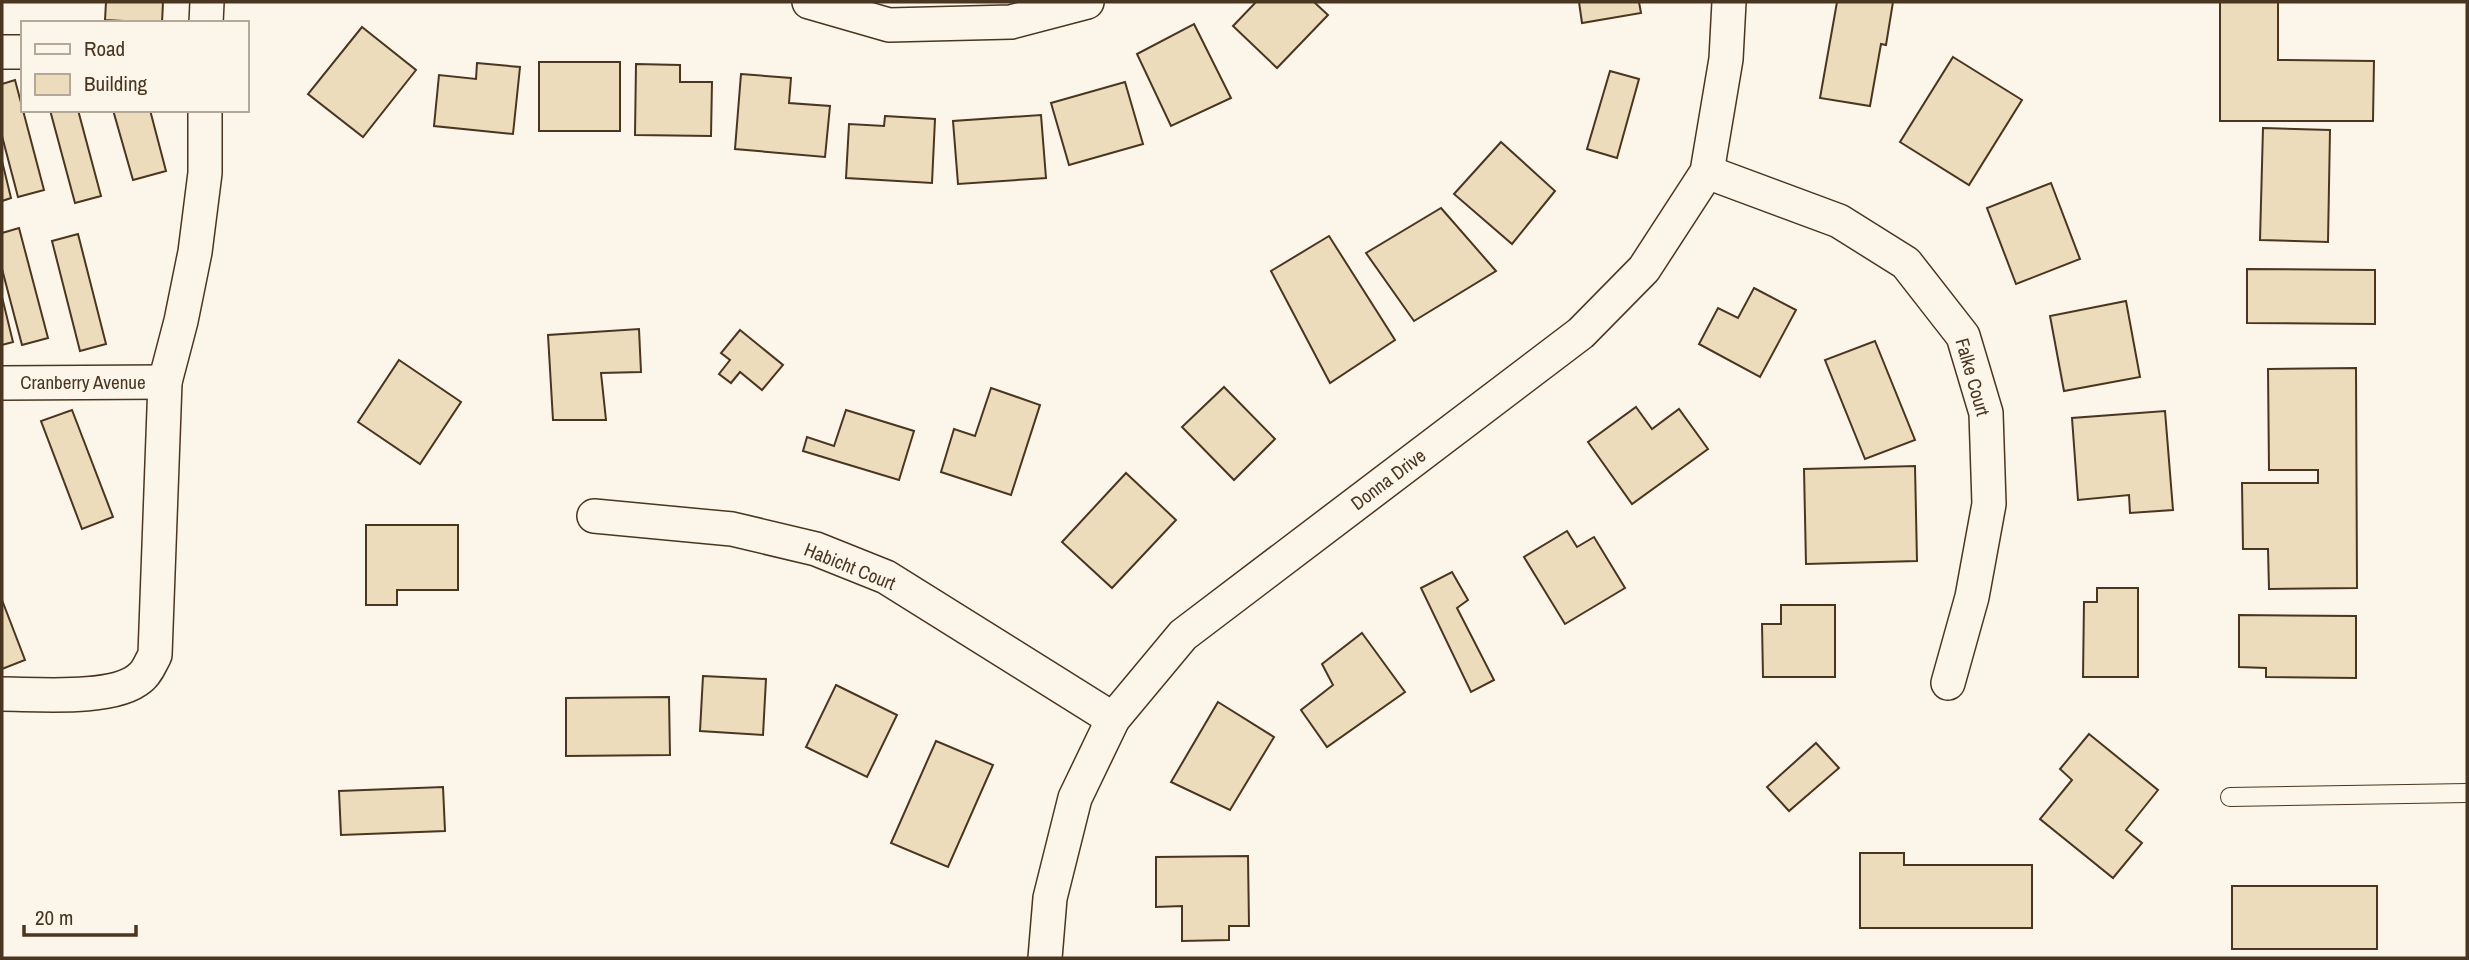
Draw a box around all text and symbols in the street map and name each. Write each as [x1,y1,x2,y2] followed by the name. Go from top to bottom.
[21,21,248,112] legend
[84,34,125,63] text: Road
[84,69,148,98] text: Building
[1950,335,1997,420] street label: Falke Court
[20,369,146,395] street label: Cranberry Avenue
[1345,442,1431,516] street label: Donna Drive
[801,536,900,596] street label: Habicht Court
[24,894,136,938] scale bar
[35,903,73,932] text: 20 m

